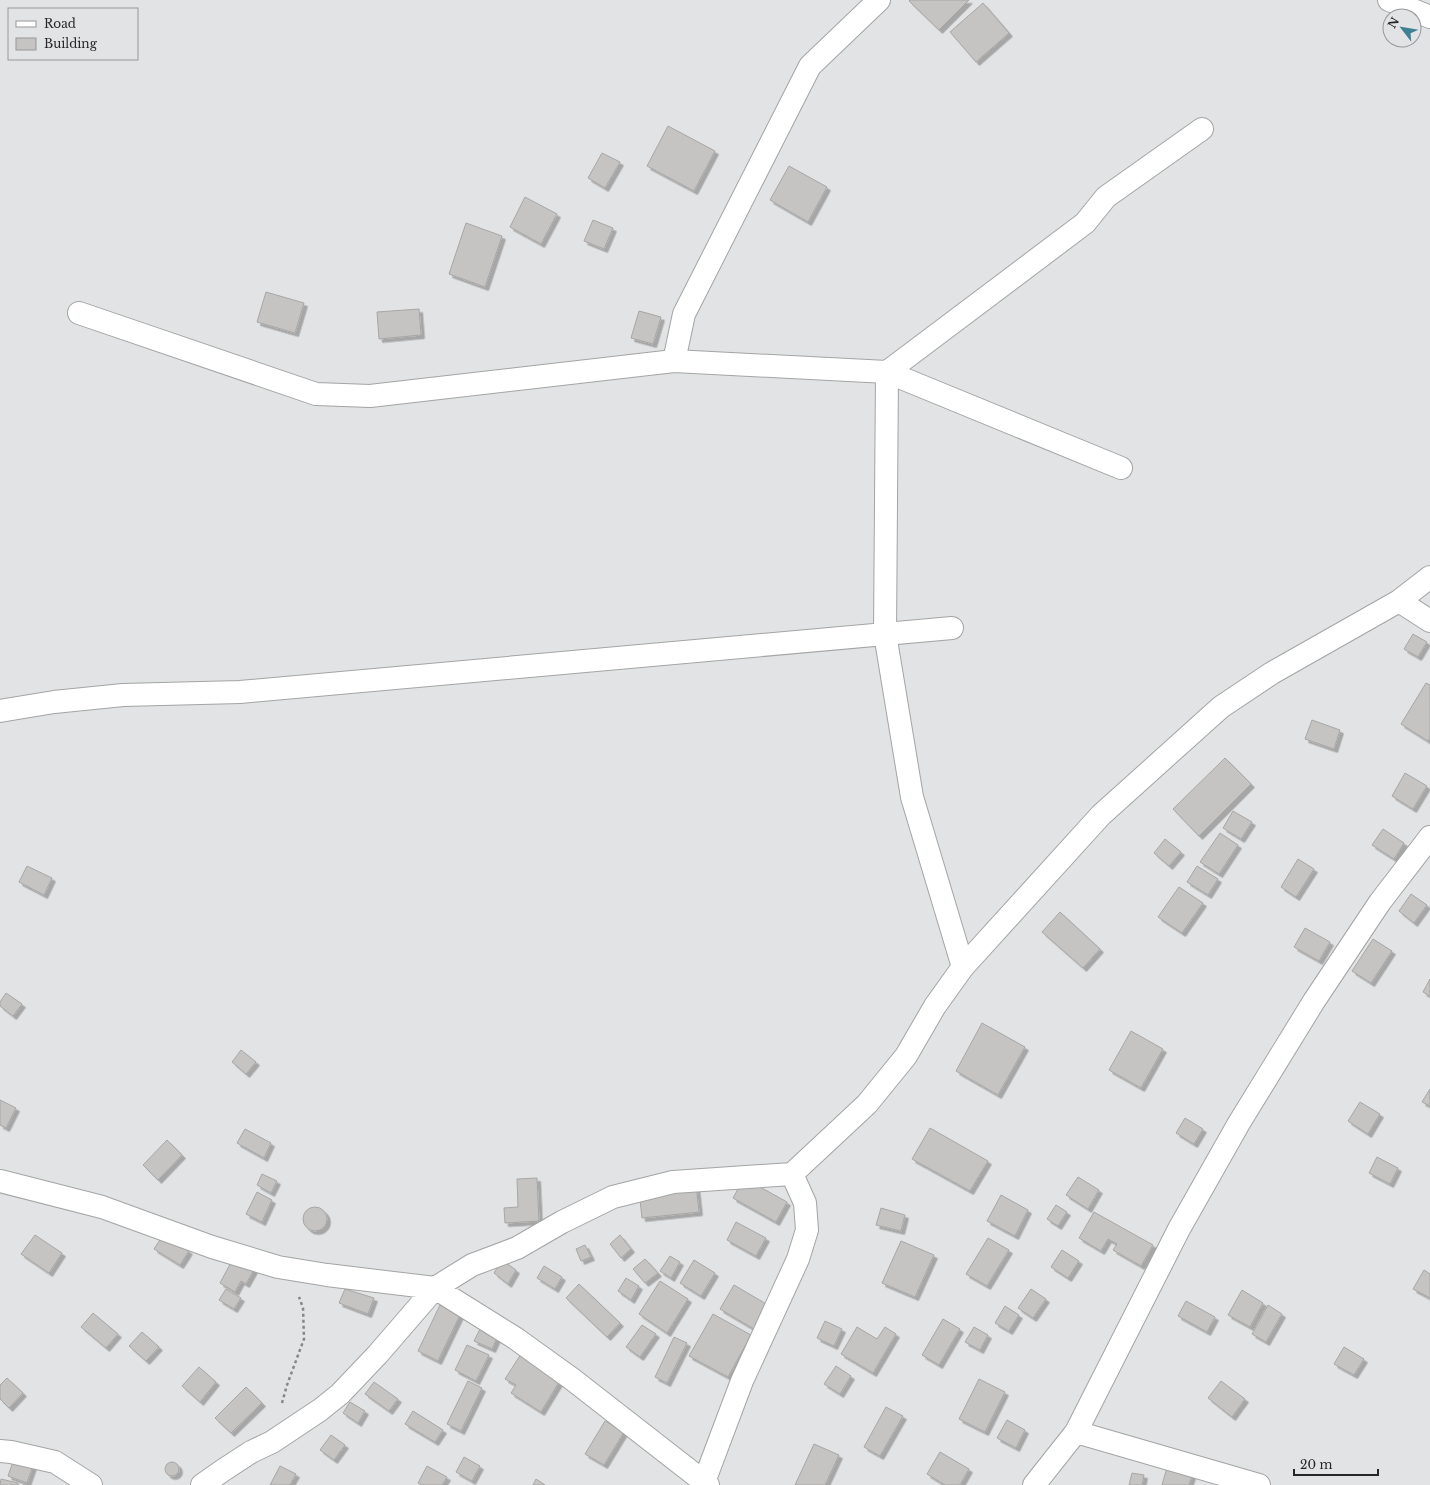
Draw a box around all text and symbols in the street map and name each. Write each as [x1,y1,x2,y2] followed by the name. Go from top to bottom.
[8,8,138,60] legend
[1382,8,1422,48] north arrow
[1385,14,1402,31] text: N
[44,16,76,31] text: Road
[44,36,98,51] text: Building
[1294,1451,1378,1477] scale bar
[1300,1457,1332,1472] text: 20 m

